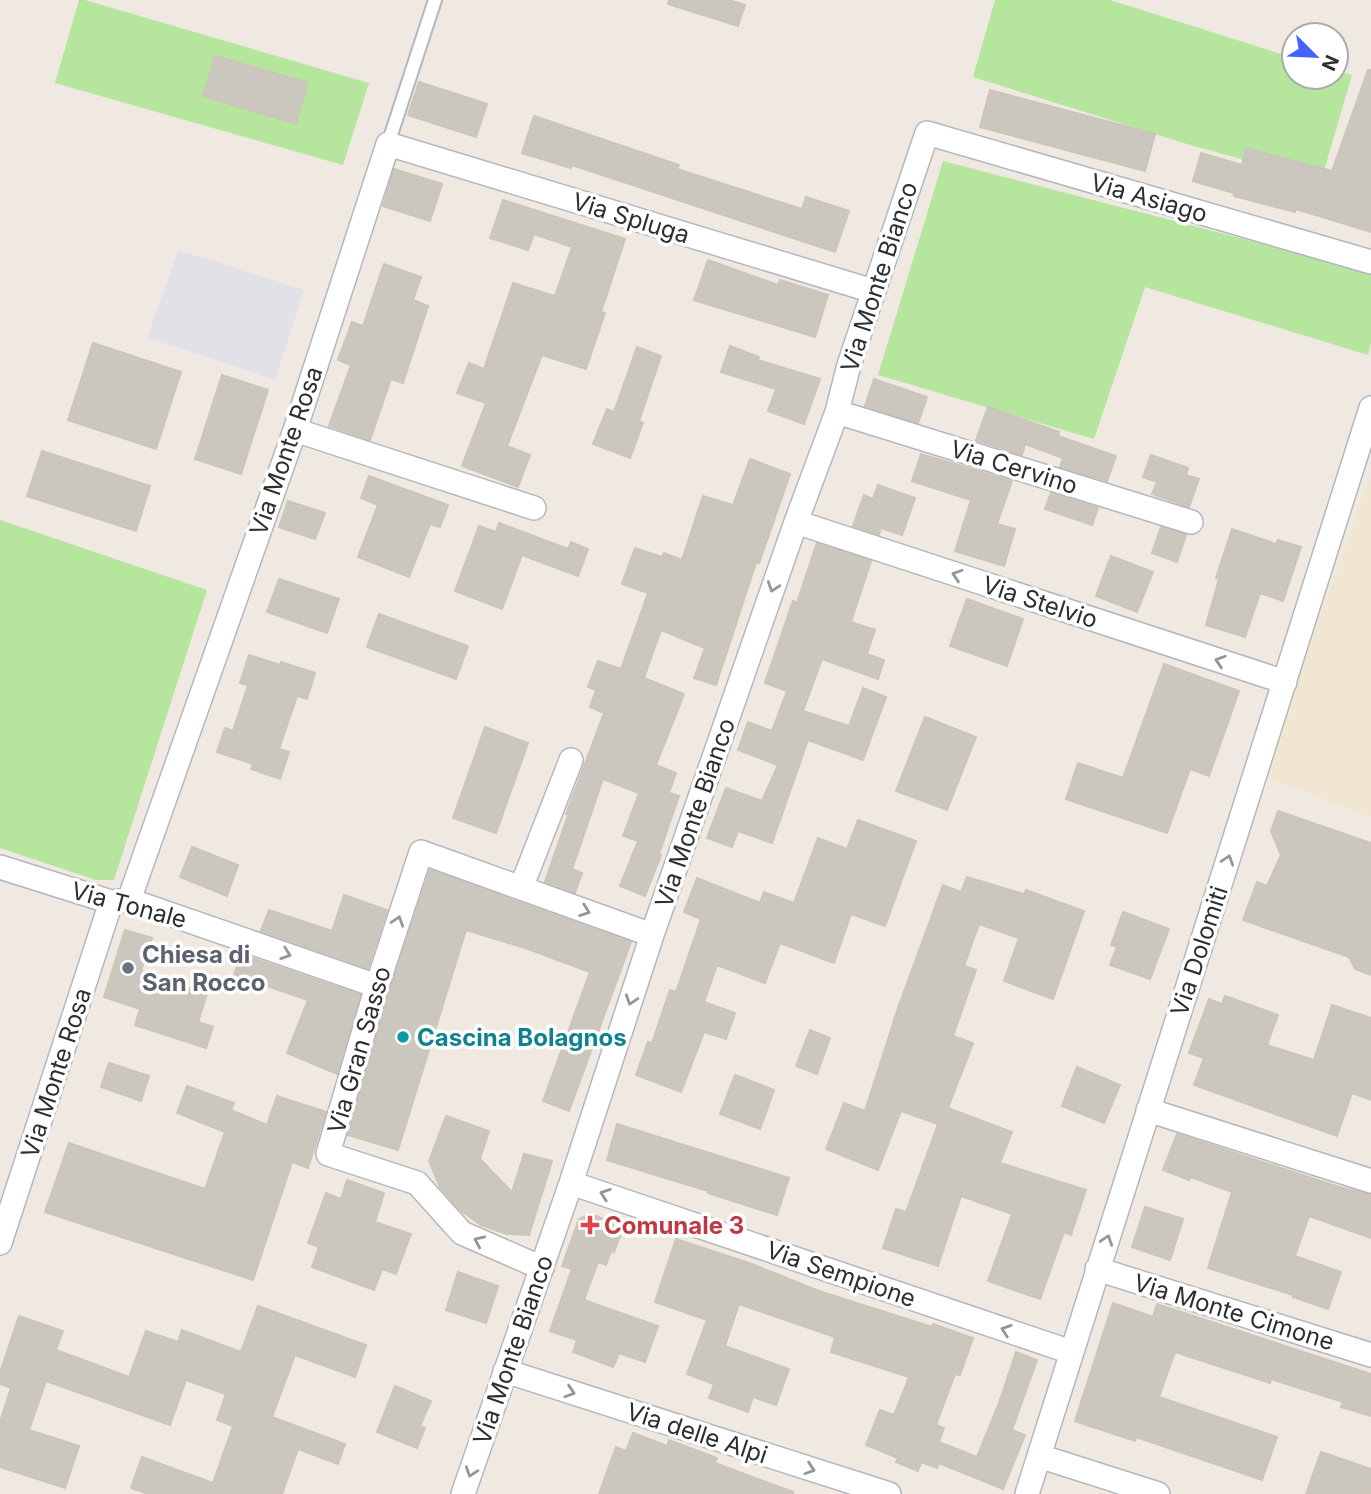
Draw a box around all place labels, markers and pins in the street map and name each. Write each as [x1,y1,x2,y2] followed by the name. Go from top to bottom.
[142,940,265,997] place label: Chiesa di San Rocco
[120,960,136,976] marker: Chiesa di San Rocco
[417,1023,627,1052] place label: Cascina Bolagnos
[395,1029,411,1045] marker: Cascina Bolagnos
[604,1211,744,1240] place label: Comunale 3
[582,1217,598,1233] marker: Comunale 3

